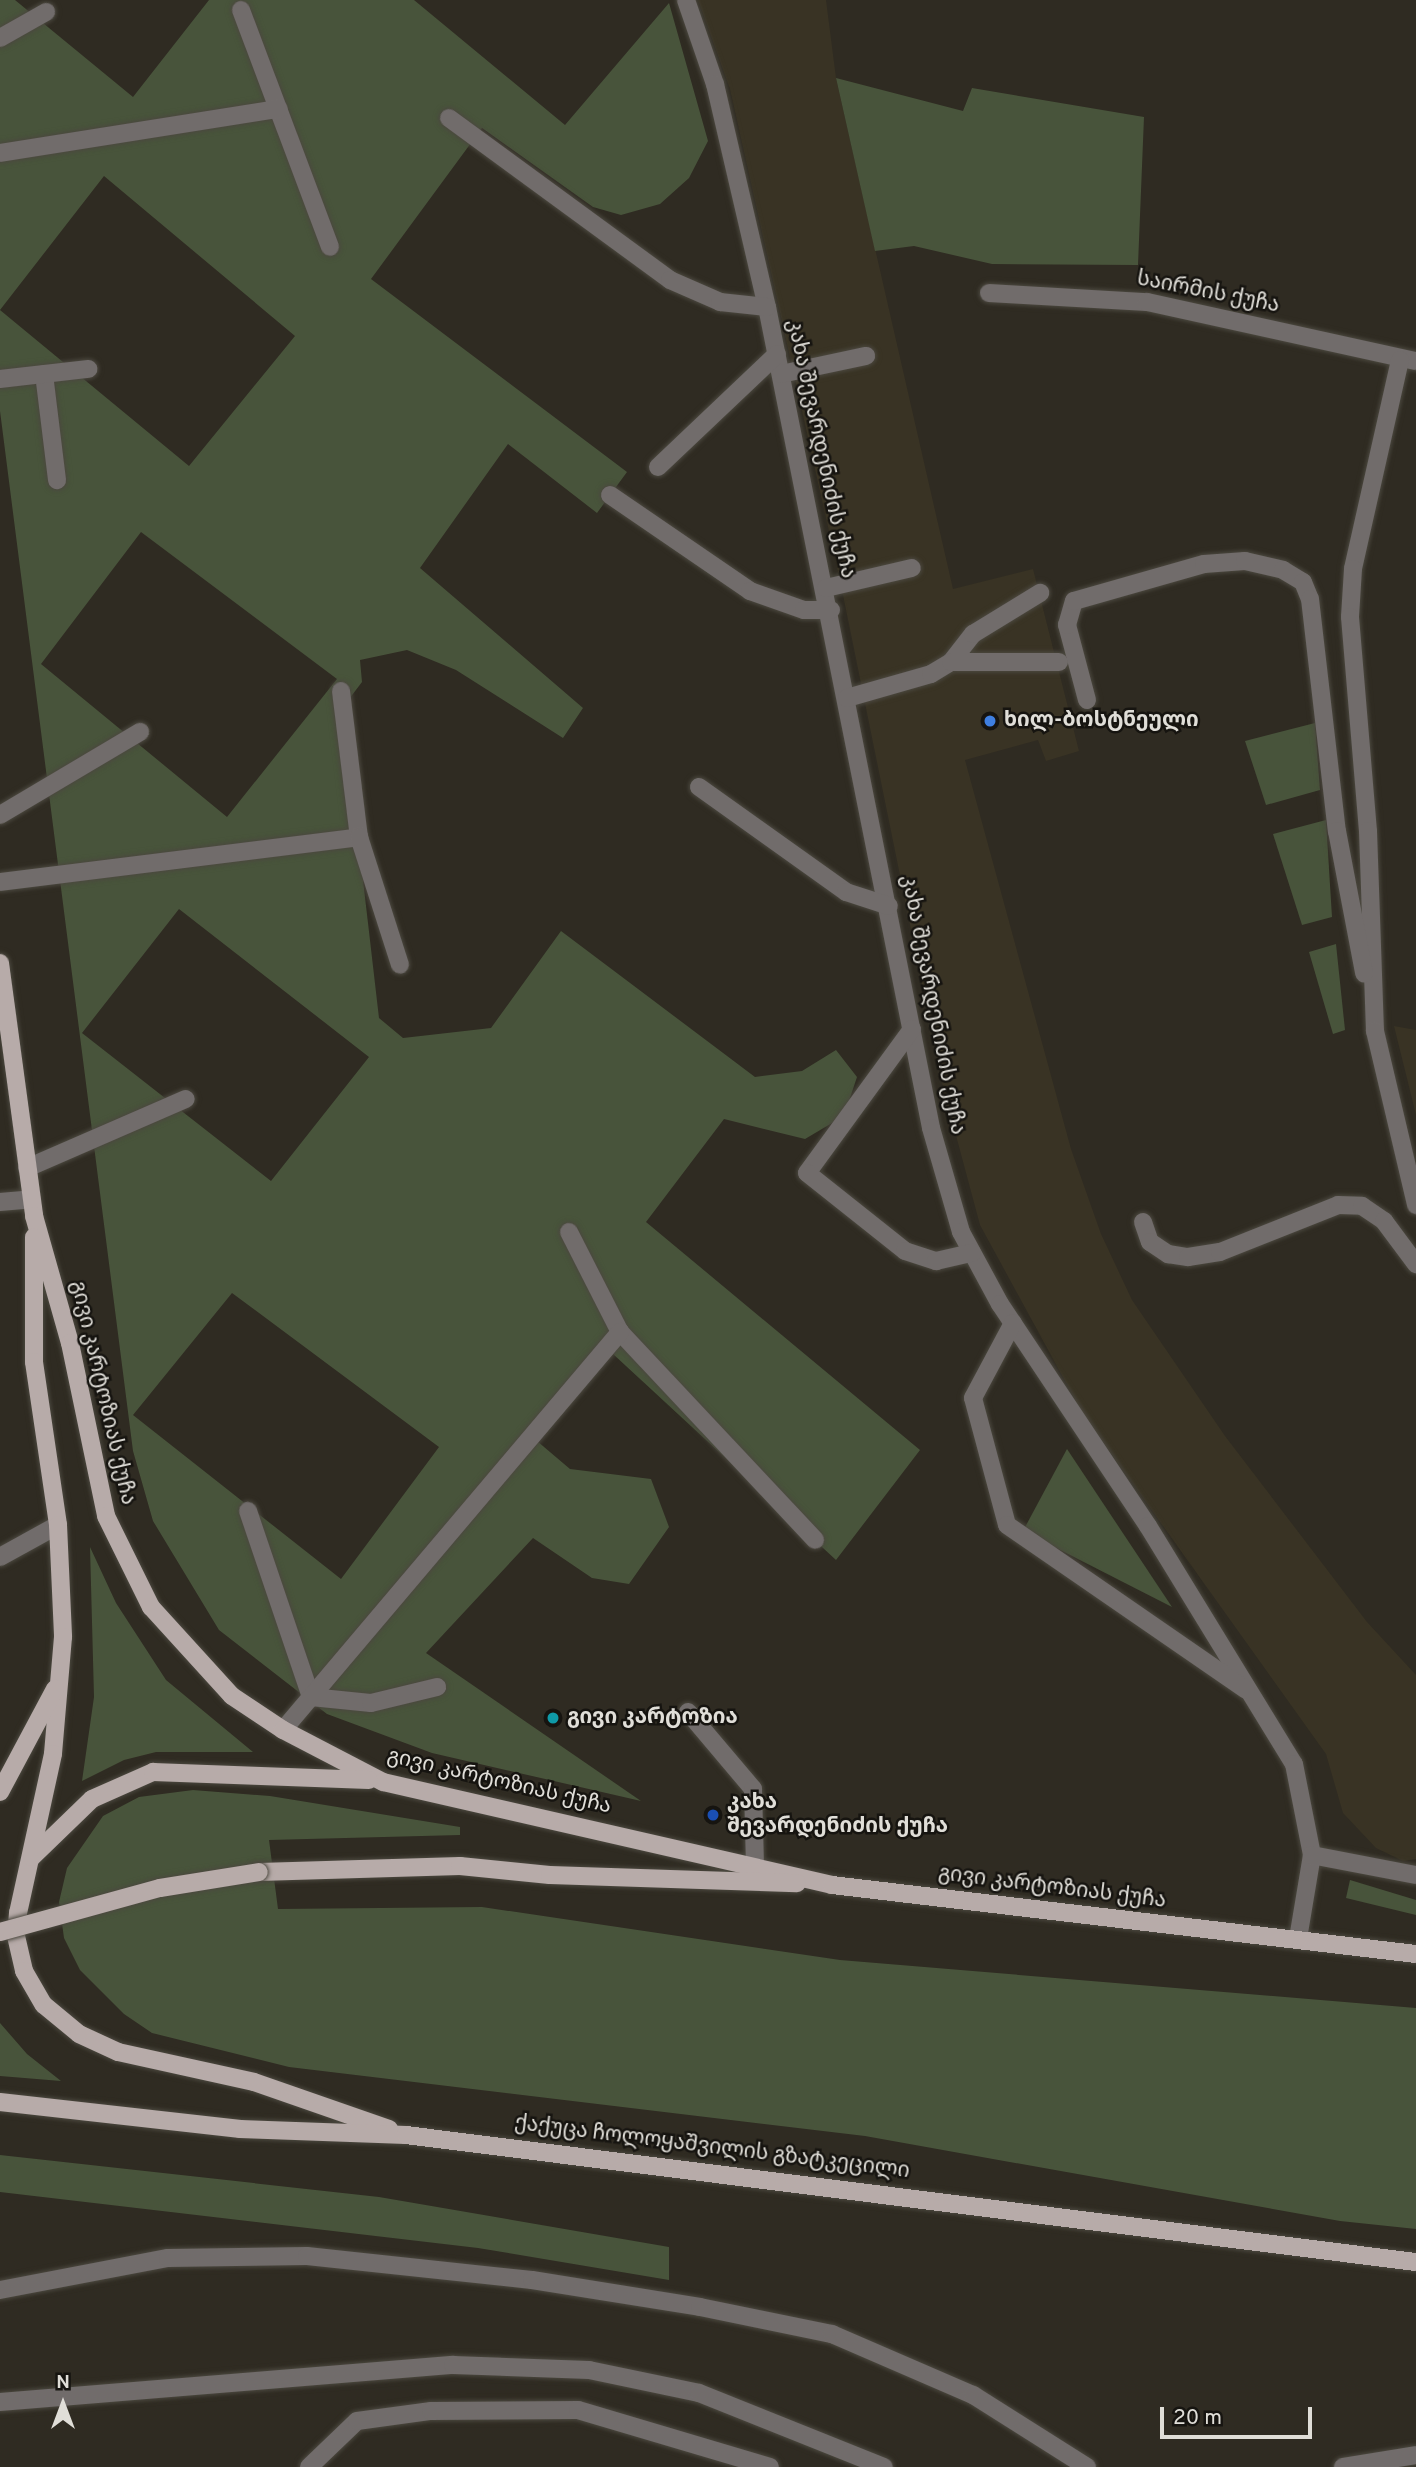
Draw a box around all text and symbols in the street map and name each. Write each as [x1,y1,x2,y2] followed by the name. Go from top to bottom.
[1135,267,1281,319] street label: საირმის ქუჩა
[780,317,860,581] street label: კახა შევარდენიძის ქუჩა
[1004,708,1199,734] place label: ხილ-ბოსტნეული
[982,713,998,729] marker: ხილ-ბოსტნეული
[894,873,970,1137] street label: კახა შევარდენიძის ქუჩა
[64,1278,140,1508] street label: გივი კარტოზიას ქუჩა
[567,1705,738,1731] place label: გივი კარტოზია
[545,1710,561,1726] marker: გივი კარტოზია
[384,1744,614,1820] street label: გივი კარტოზიას ქუჩა
[727,1790,948,1840] place label: კახა შევარდენიძის ქუჩა
[705,1807,721,1823] marker: კახა შევარდენიძის ქუჩა
[937,1862,1167,1914] street label: გივი კარტოზიას ქუჩა
[513,2111,911,2185] street label: ქაქუცა ჩოლოყაშვილის გზატკეცილი
[28,2369,98,2439] north arrow
[56,2371,70,2395] text: N
[1164,2394,1316,2438] scale bar
[1173,2405,1222,2432] text: 20 m

